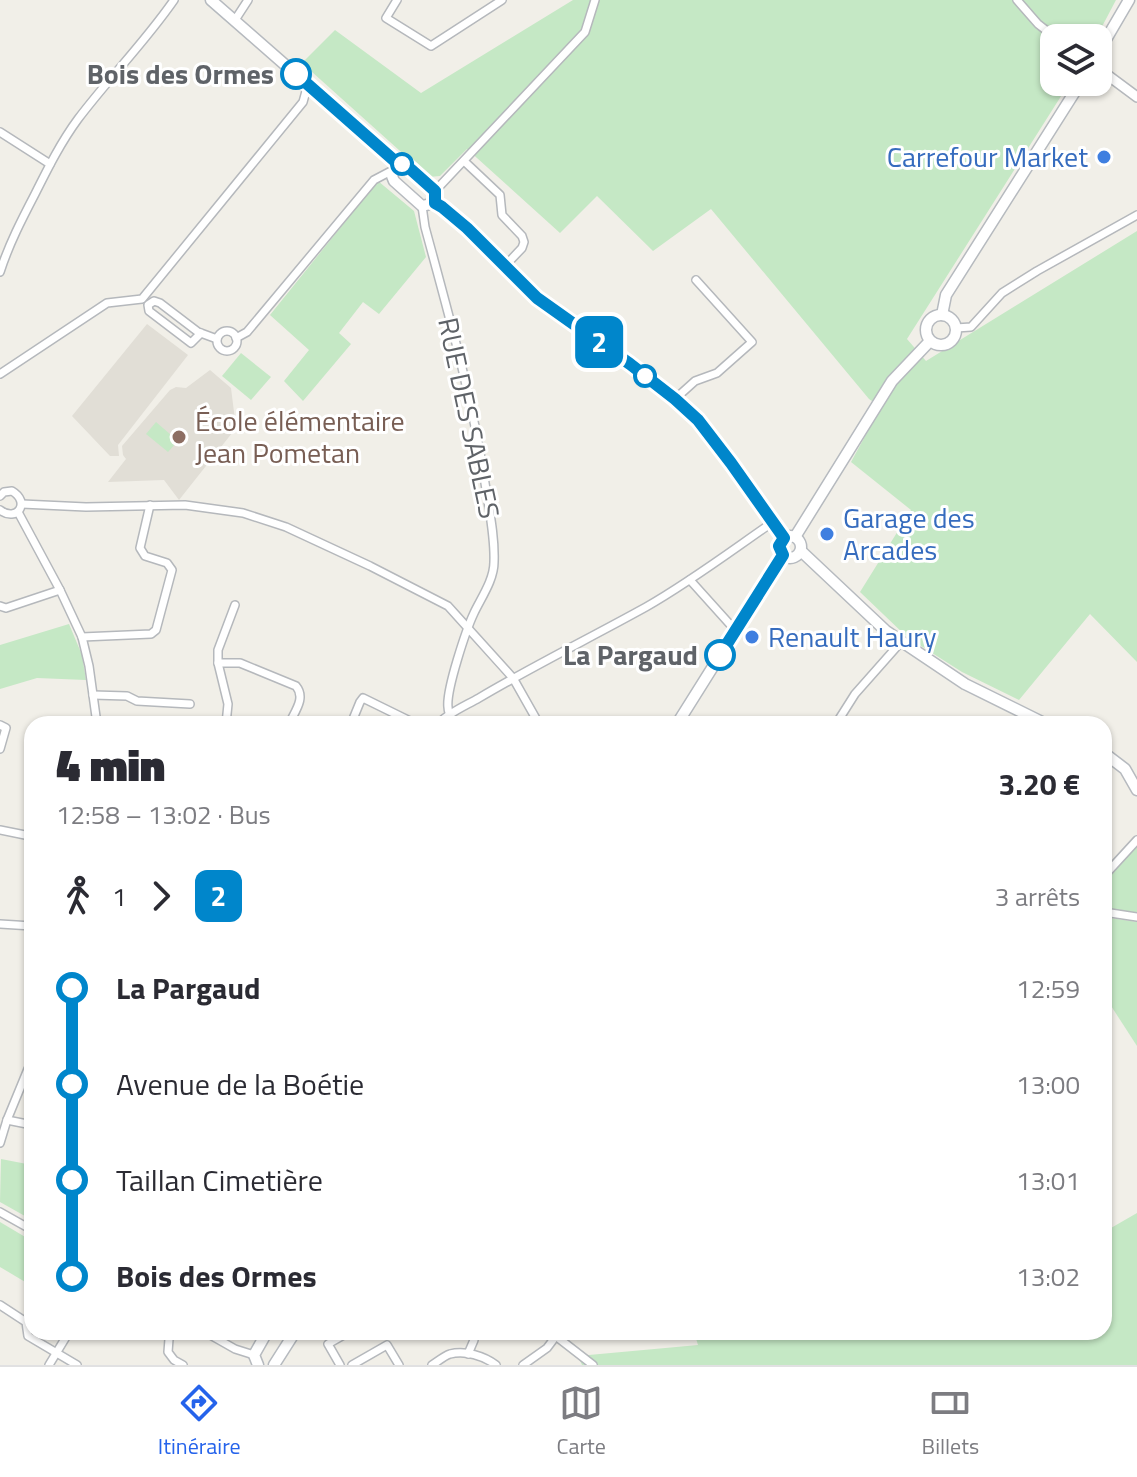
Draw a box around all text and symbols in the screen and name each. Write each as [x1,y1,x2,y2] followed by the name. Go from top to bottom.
[1040,24,1112,96] map controls
[1040,24,1112,96] button: layers
[87,52,274,95] place label: Bois des Ormes
[281,59,311,89] marker: Bois des Ormes
[887,135,1088,178] place label: Carrefour Market
[1095,148,1113,166] marker: Carrefour Market
[391,153,413,175] unlabelled marker
[427,313,512,522] street label: RUE DES SABLES
[573,316,625,368] line badge: 2
[591,320,607,363] text: 2
[634,365,656,387] unlabelled marker
[195,399,405,474] place label: École élémentaire Jean Pometan
[170,428,188,446] marker: École élémentaire Jean Pometan
[843,496,975,571] place label: Garage des Arcades
[818,525,836,543] marker: Garage des Arcades
[768,615,937,658] place label: Renault Haury
[743,628,761,646] marker: Renault Haury
[563,633,698,676] place label: La Pargaud
[705,640,735,670] marker: La Pargaud
[56,731,165,798] text: 4 min
[999,761,1080,807] text: 3.20 €
[56,795,271,834] text: 12:58 – 13:02 · Bus
[56,874,100,918] icon: walk
[139,874,183,918] icon: forward
[211,874,226,917] text: 2
[112,877,127,916] text: 1
[995,877,1080,916] text: 3 arrêts
[116,965,261,1011] text: La Pargaud
[1016,969,1080,1008] text: 12:59
[116,1061,364,1107] text: Avenue de la Boétie
[1016,1065,1080,1104] text: 13:00
[116,1157,323,1203] text: Taillan Cimetière
[1016,1161,1080,1200] text: 13:01
[116,1253,317,1299] text: Bois des Ormes
[1016,1257,1080,1296] text: 13:02
[158,1381,241,1463] tab: Itinéraire
[556,1381,606,1463] tab: Carte
[922,1381,979,1463] tab: Billets

